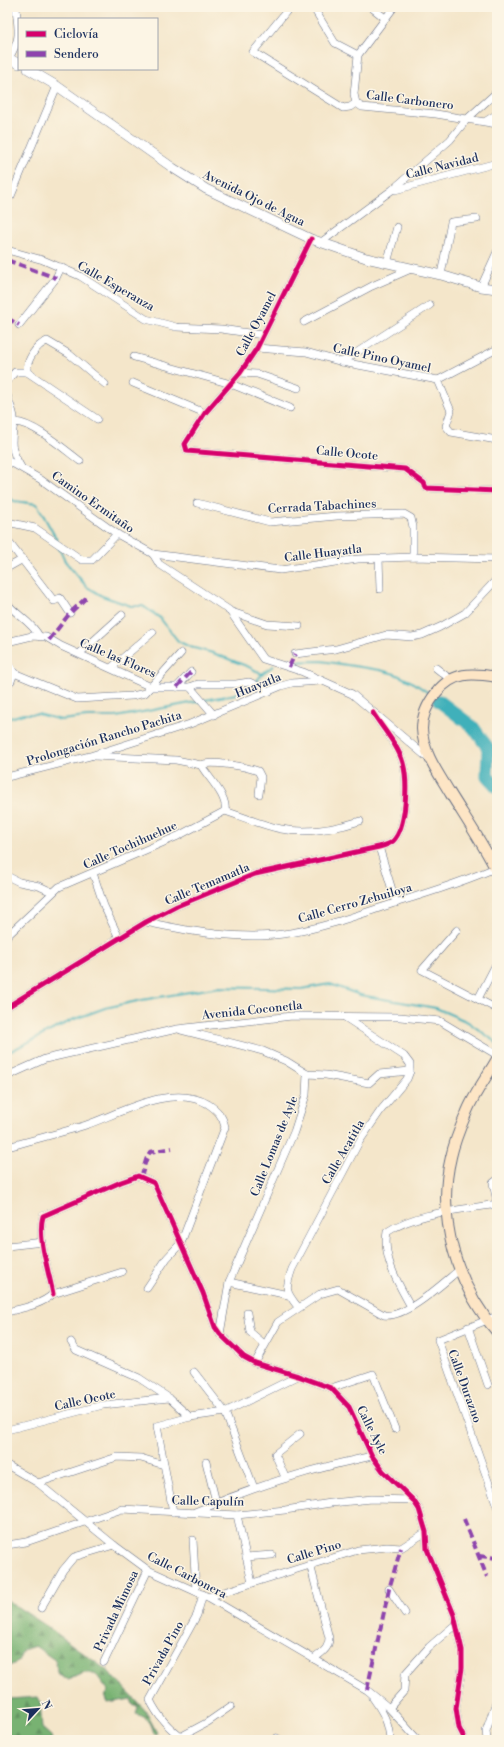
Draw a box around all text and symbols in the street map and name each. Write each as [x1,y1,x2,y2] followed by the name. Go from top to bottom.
[18,18,158,70] legend
[54,27,99,42] text: Ciclovía
[54,47,99,62] text: Sendero
[365,88,455,113] street label: Calle Carbonero
[404,150,480,183] street label: Calle Navidad
[199,167,308,230] street label: Avenida Ojo de Agua
[74,258,158,315] street label: Calle Esperanza
[233,289,280,359] street label: Calle Oyamel
[331,341,433,376] street label: Calle Pino Oyamel
[315,443,379,464] street label: Calle Ocote
[48,468,137,537] street label: Camino Ermitaño
[267,496,377,517] street label: Cerrada Tabachines
[283,541,364,566] street label: Calle Huayatla
[77,636,158,681] street label: Calle las Flores
[233,669,284,701] street label: Huayatla
[25,707,184,769] street label: Prolongación Rancho Pachita
[81,818,179,873] street label: Calle Tochihuehue
[163,860,253,909] street label: Calle Temamatla
[297,880,415,927] street label: Calle Cerro Zehuiloya
[200,998,304,1023] street label: Avenida Coconetla
[247,1094,302,1199] street label: Calle Lomas de Ayle
[319,1116,368,1187] street label: Calle Acatitla
[444,1347,485,1425] street label: Calle Durazno
[53,1387,117,1414] street label: Calle Ocote
[353,1403,390,1457] street label: Calle Ayle
[172,1493,244,1510] street label: Calle Capulín
[285,1537,343,1568] street label: Calle Pino
[144,1549,230,1602] street label: Calle Carbonera
[91,1567,142,1654] street label: Privada Mimosa
[140,1618,187,1688] street label: Privada Pino
[18,1689,58,1729] north arrow
[38,1698,54,1712] text: N

